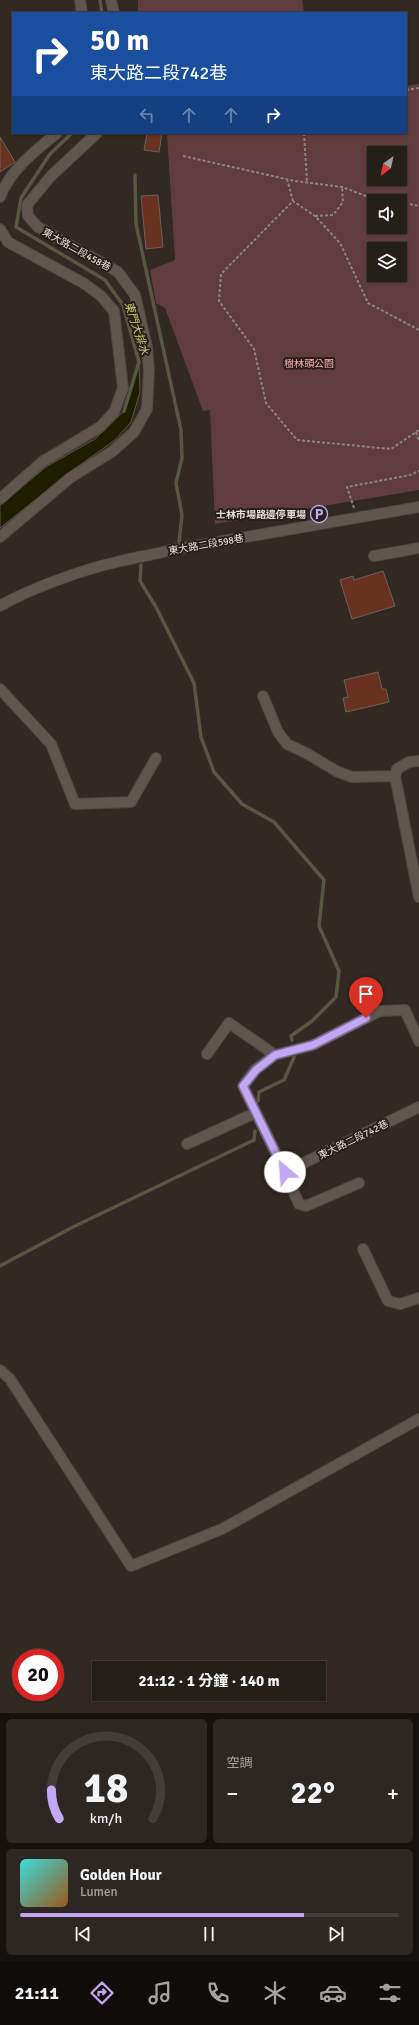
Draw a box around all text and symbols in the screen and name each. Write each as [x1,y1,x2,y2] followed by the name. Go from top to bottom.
[90,24,149,58] text: 50 m
[24,28,76,80] icon: right
[90,62,227,84] text: 東大路二段742巷
[136,104,158,126] icon: left
[178,104,200,126] icon: ahead
[220,104,242,126] icon: ahead
[262,104,284,126] icon: right
[367,146,407,186] north arrow
[367,146,407,282] map controls
[367,194,407,234] button: sound
[40,226,113,274] street label: 東大路二段458巷
[367,242,407,282] button: layers
[122,300,152,357] water label: 東門大排水
[284,358,334,370] park label: 樹林頭公園
[309,504,329,524] parking icon: 士林市場路邊停車場
[216,509,306,521] place label: 士林市場路邊停車場
[168,532,245,558] street label: 東大路二段598巷
[349,977,383,1018] pin
[355,983,377,1005] icon: arrive
[317,1118,390,1162] street label: 東大路二段742巷
[264,1151,306,1193] position arrow
[12,1649,64,1701] speed limit sign: 20
[138,1672,280,1690] text: 21:12 · 1 分鐘 · 140 m
[227,1755,253,1771] text: 空調
[84,1763,129,1814] text: 18
[291,1775,335,1812] text: 22°
[227,1780,238,1807] text: −
[387,1780,399,1807] text: +
[90,1810,122,1827] text: km/h
[80,1866,162,1884] text: Golden Hour
[80,1884,118,1900] text: Lumen
[72,1923,94,1945] icon: previous
[198,1923,220,1945] icon: pause
[325,1923,347,1945] icon: next
[88,1979,116,2007] icon: directions
[146,1979,174,2007] icon: music
[204,1979,232,2007] icon: phone
[261,1979,289,2007] icon: climate
[319,1979,347,2007] icon: car
[376,1979,404,2007] icon: filters
[15,1982,59,2004] text: 21:11

